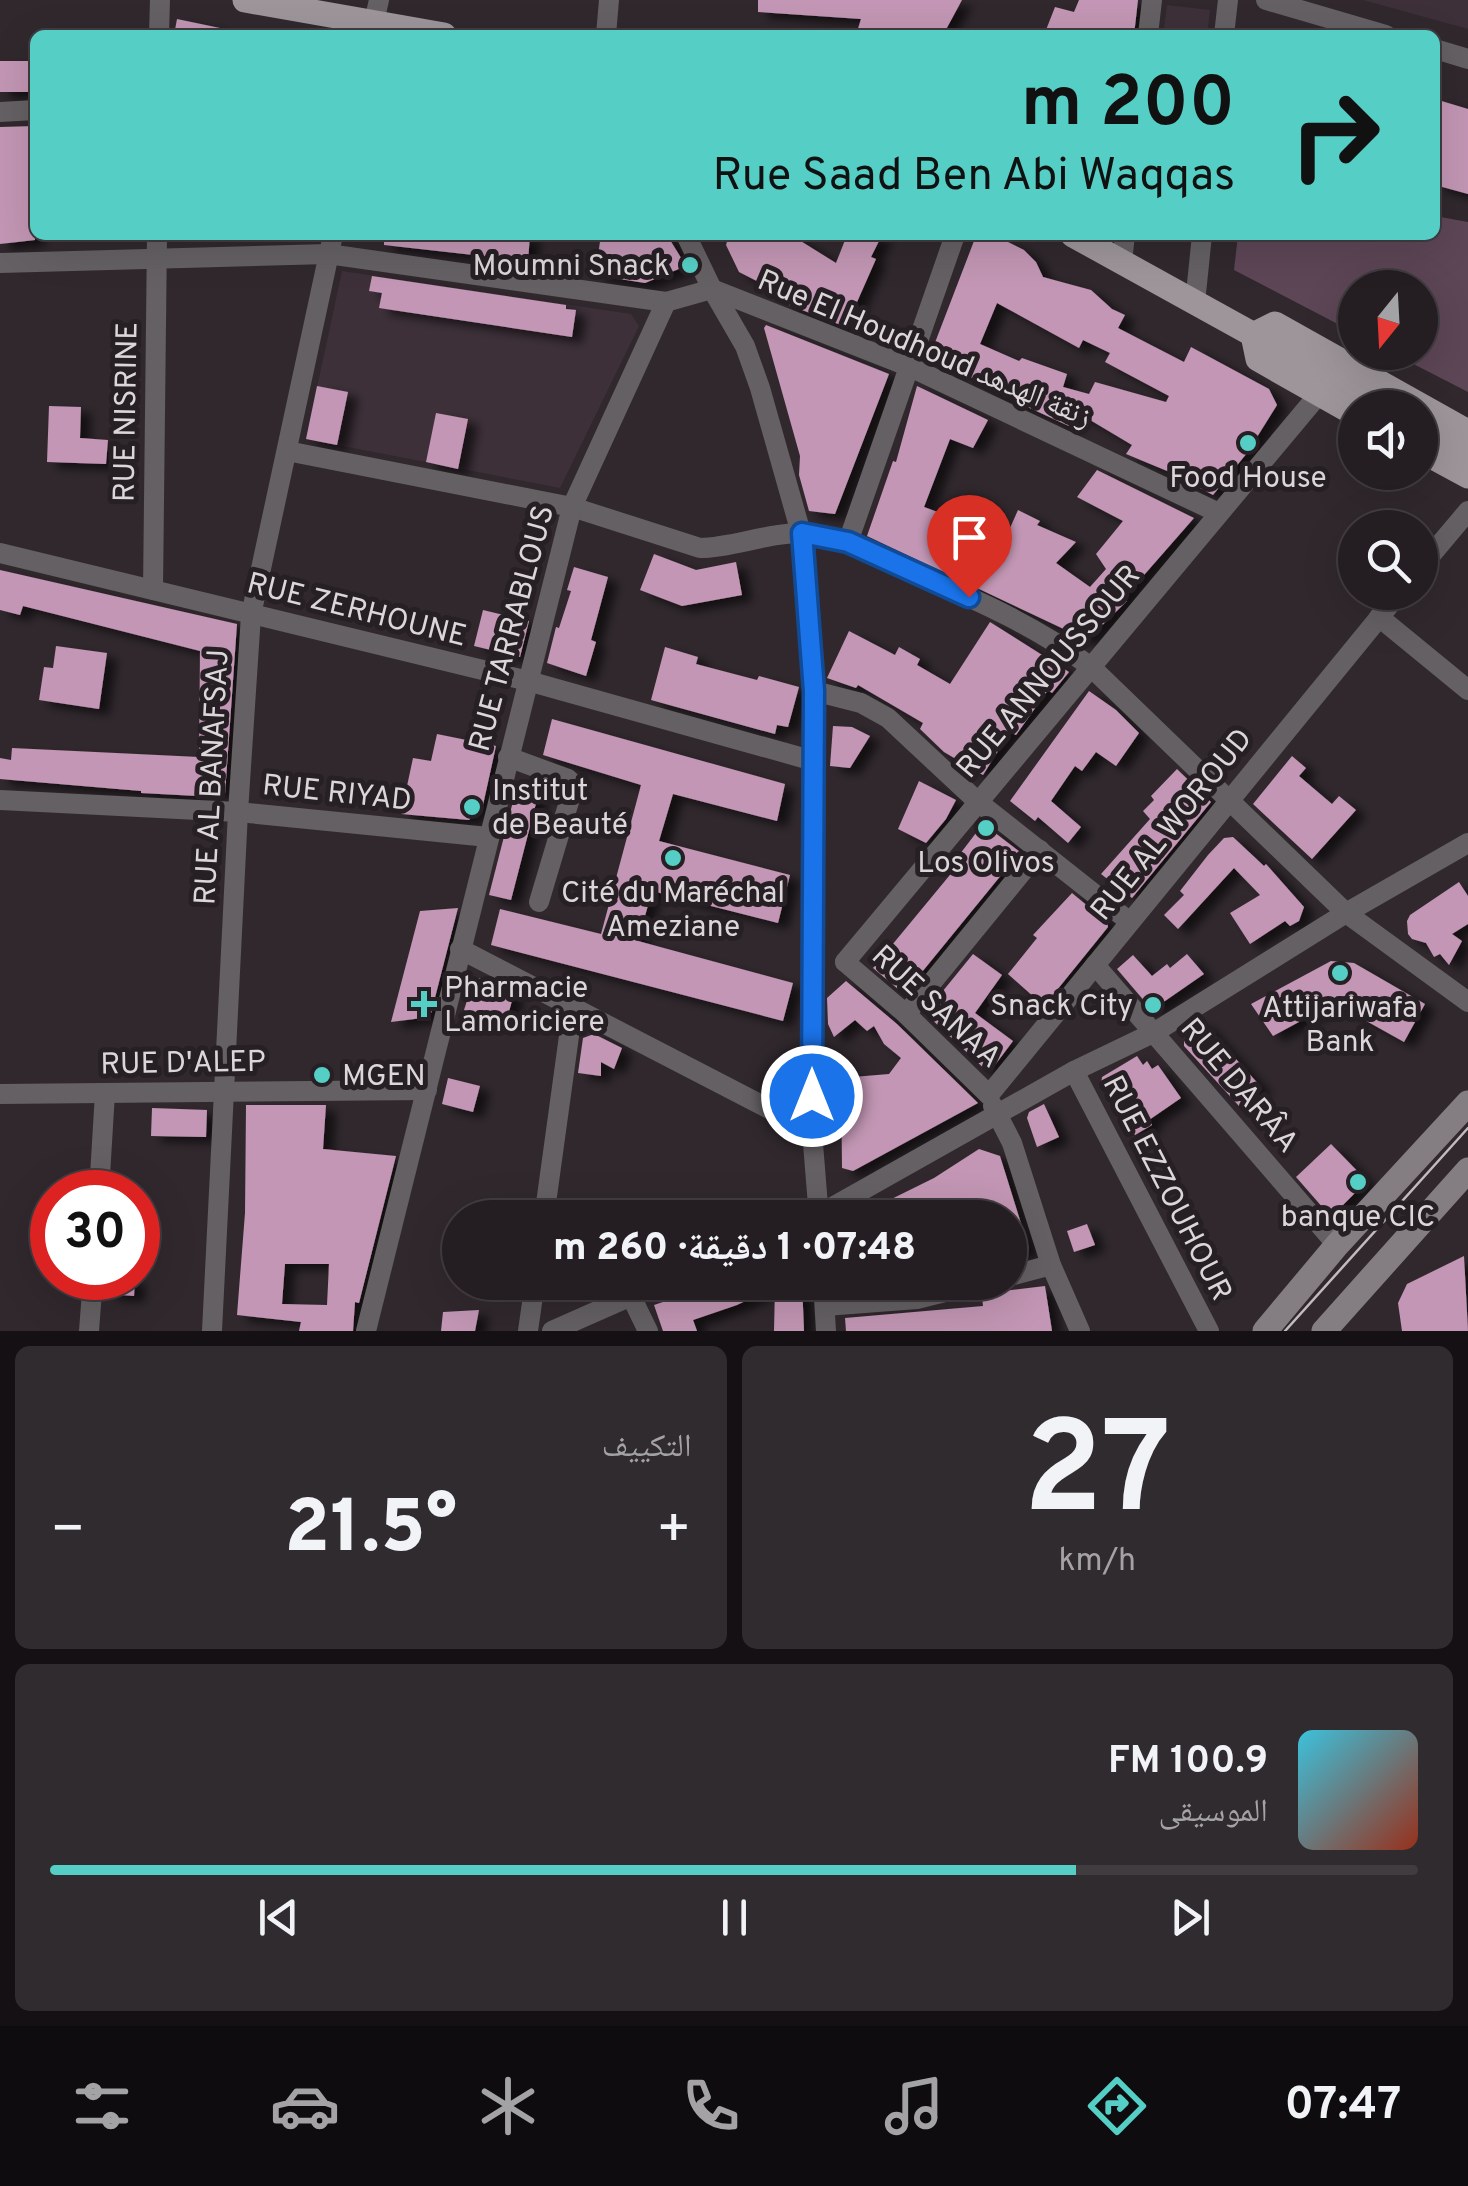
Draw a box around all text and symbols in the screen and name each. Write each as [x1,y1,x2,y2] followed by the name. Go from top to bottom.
[1021,62,1235,151] text: 200 m
[1270,70,1400,200] icon: right
[713,149,1235,206] text: Rue Saad Ben Abi Waqqas
[472,249,670,286] place label: Moumni Snack
[679,254,701,276] marker: Moumni Snack
[752,263,1097,437] street label: Rue El Houdhoud زنقة الهدهد
[1338,270,1438,370] north arrow
[1338,270,1438,610] map controls
[107,322,148,503] street label: RUE NISRINE
[1338,390,1438,490] button: sound
[1237,432,1259,454] marker: Food House
[1169,461,1327,498] place label: Food House
[927,495,1012,598] pin
[463,501,564,756] street label: RUE TARRABLOUS
[942,510,997,565] icon: arrive
[1338,510,1438,610] button: search
[950,558,1150,787] street label: RUE ANNOUSSOUR
[243,566,470,657] street label: RUE ZERHOUNE
[188,648,239,906] street label: RUE AL BANAFSAJ
[1084,722,1262,929] street label: RUE AL WOROUD
[260,768,413,821] street label: RUE RIYAD
[492,774,628,845] place label: Institut de Beauté
[461,796,483,818] marker: Institut de Beauté
[975,817,997,839] marker: Los Olivos
[917,846,1055,883] place label: Los Olivos
[662,847,684,869] marker: Cité du Maréchal Ameziane
[561,876,785,947] place label: Cité du Maréchal Ameziane
[863,938,1008,1077] street label: RUE SANAA
[1329,962,1351,984] marker: Attijariwafa Bank
[444,971,605,1042] place label: Pharmacie Lamoriciere
[990,989,1133,1026] place label: Snack City
[1262,991,1418,1062] place label: Attijariwafa Bank
[413,993,435,1015] marker: Pharmacie Lamoriciere
[1142,994,1164,1016] marker: Snack City
[1171,1010,1307,1161] street label: RUE DARÂA
[760,1044,864,1148] position arrow
[100,1045,266,1084] street label: RUE D'ALEP
[342,1059,426,1096] place label: MGEN
[311,1064,333,1086] marker: MGEN
[1093,1070,1239,1308] street label: RUE EZZOUHOUR
[30,1170,160,1300] speed limit sign: 30
[1347,1171,1369,1193] marker: banque CIC
[1281,1200,1435,1237] place label: banque CIC
[553,1225,916,1274] text: 07:48 · 1 دقيقة · 260 m
[1023,1394,1171,1559] text: 27
[602,1428,692,1468] text: التكييف
[284,1484,457,1579] text: 21.5°
[50,1497,85,1567] text: −
[656,1497,691,1567] text: +
[1058,1542,1136,1582] text: km/h
[1108,1738,1268,1787] text: 100.9 FM
[1158,1793,1268,1833] text: الموسيقى
[251,1890,306,1945] icon: previous
[707,1890,762,1945] icon: pause
[1163,1890,1218,1945] icon: next
[67,2071,137,2141] icon: filters
[270,2071,340,2141] icon: car
[473,2071,543,2141] icon: climate
[676,2071,746,2141] icon: phone
[879,2071,949,2141] icon: music
[1082,2071,1152,2141] icon: directions
[1285,2078,1402,2135] text: 07:47

